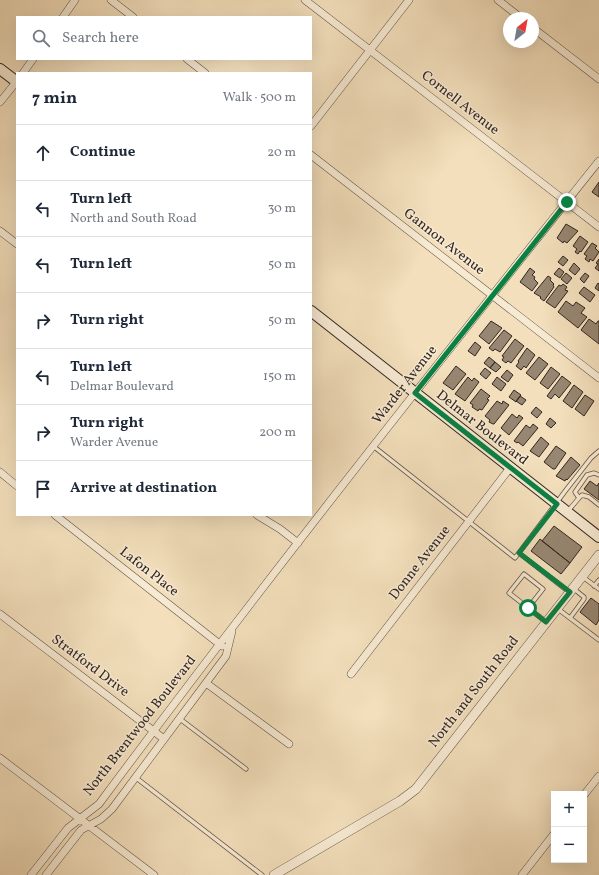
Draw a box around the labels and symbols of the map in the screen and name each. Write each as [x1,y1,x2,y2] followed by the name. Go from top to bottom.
[503,12,539,48] north arrow
[417,66,503,140] street label: Cornell Avenue
[558,193,576,211] route end
[399,204,489,280] street label: Gannon Avenue
[368,341,442,428] street label: Warder Avenue
[432,386,532,470] street label: Delmar Boulevard
[385,522,455,604] street label: Donne Avenue
[115,543,183,601] street label: Lafon Place
[519,599,537,617] route start
[47,630,133,702] street label: Stratford Drive
[424,632,524,752] street label: North and South Road
[79,652,201,800] street label: North Brentwood Boulevard

